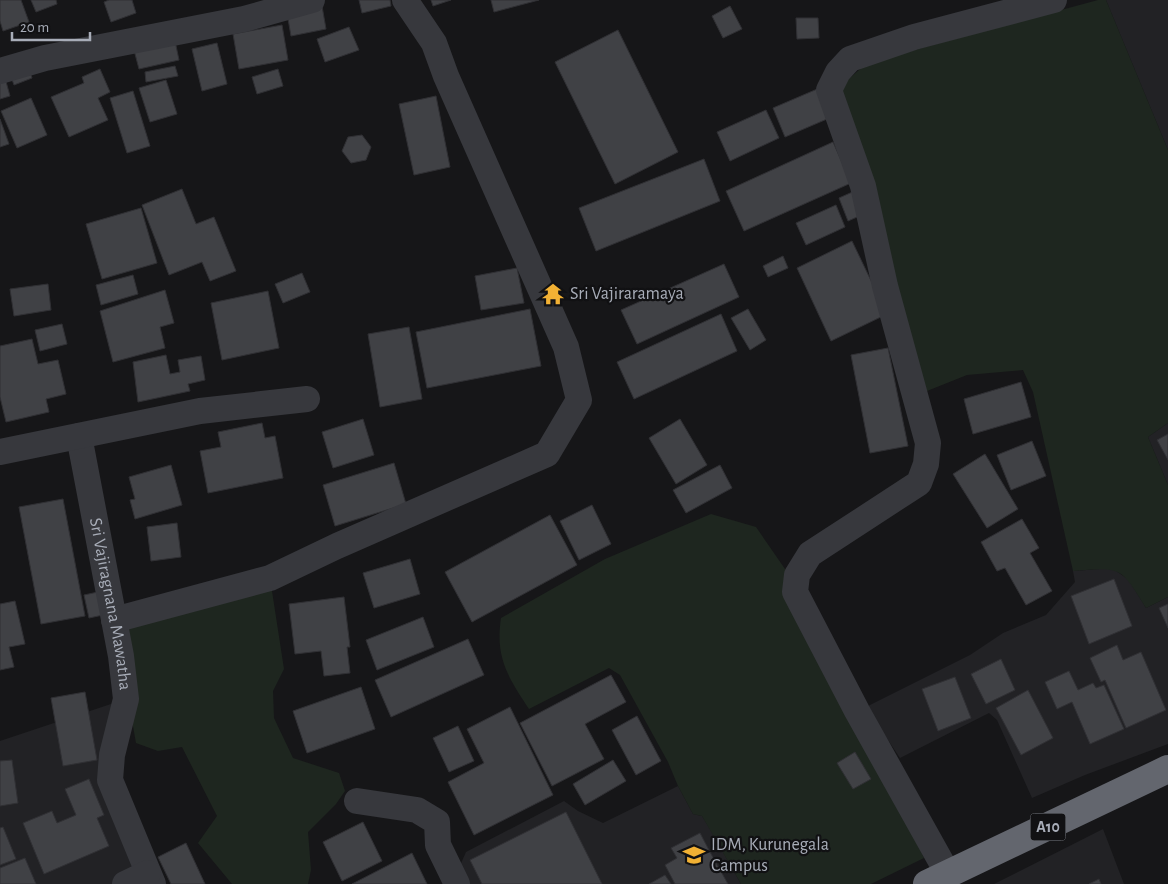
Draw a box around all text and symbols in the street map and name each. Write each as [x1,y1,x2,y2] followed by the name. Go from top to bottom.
[12,10,90,42] scale bar
[20,20,49,35] text: 20 m
[540,281,566,307] temple icon: Sri Vajiraramaya
[570,285,684,303] place label: Sri Vajiraramaya
[86,516,134,691] street label: Sri Vajiragnana Mawatha
[1030,814,1066,840] road number: A10
[711,836,829,875] place label: IDM, Kurunegala Campus
[681,842,707,868] school or university icon: IDM, Kurunegala Campus

